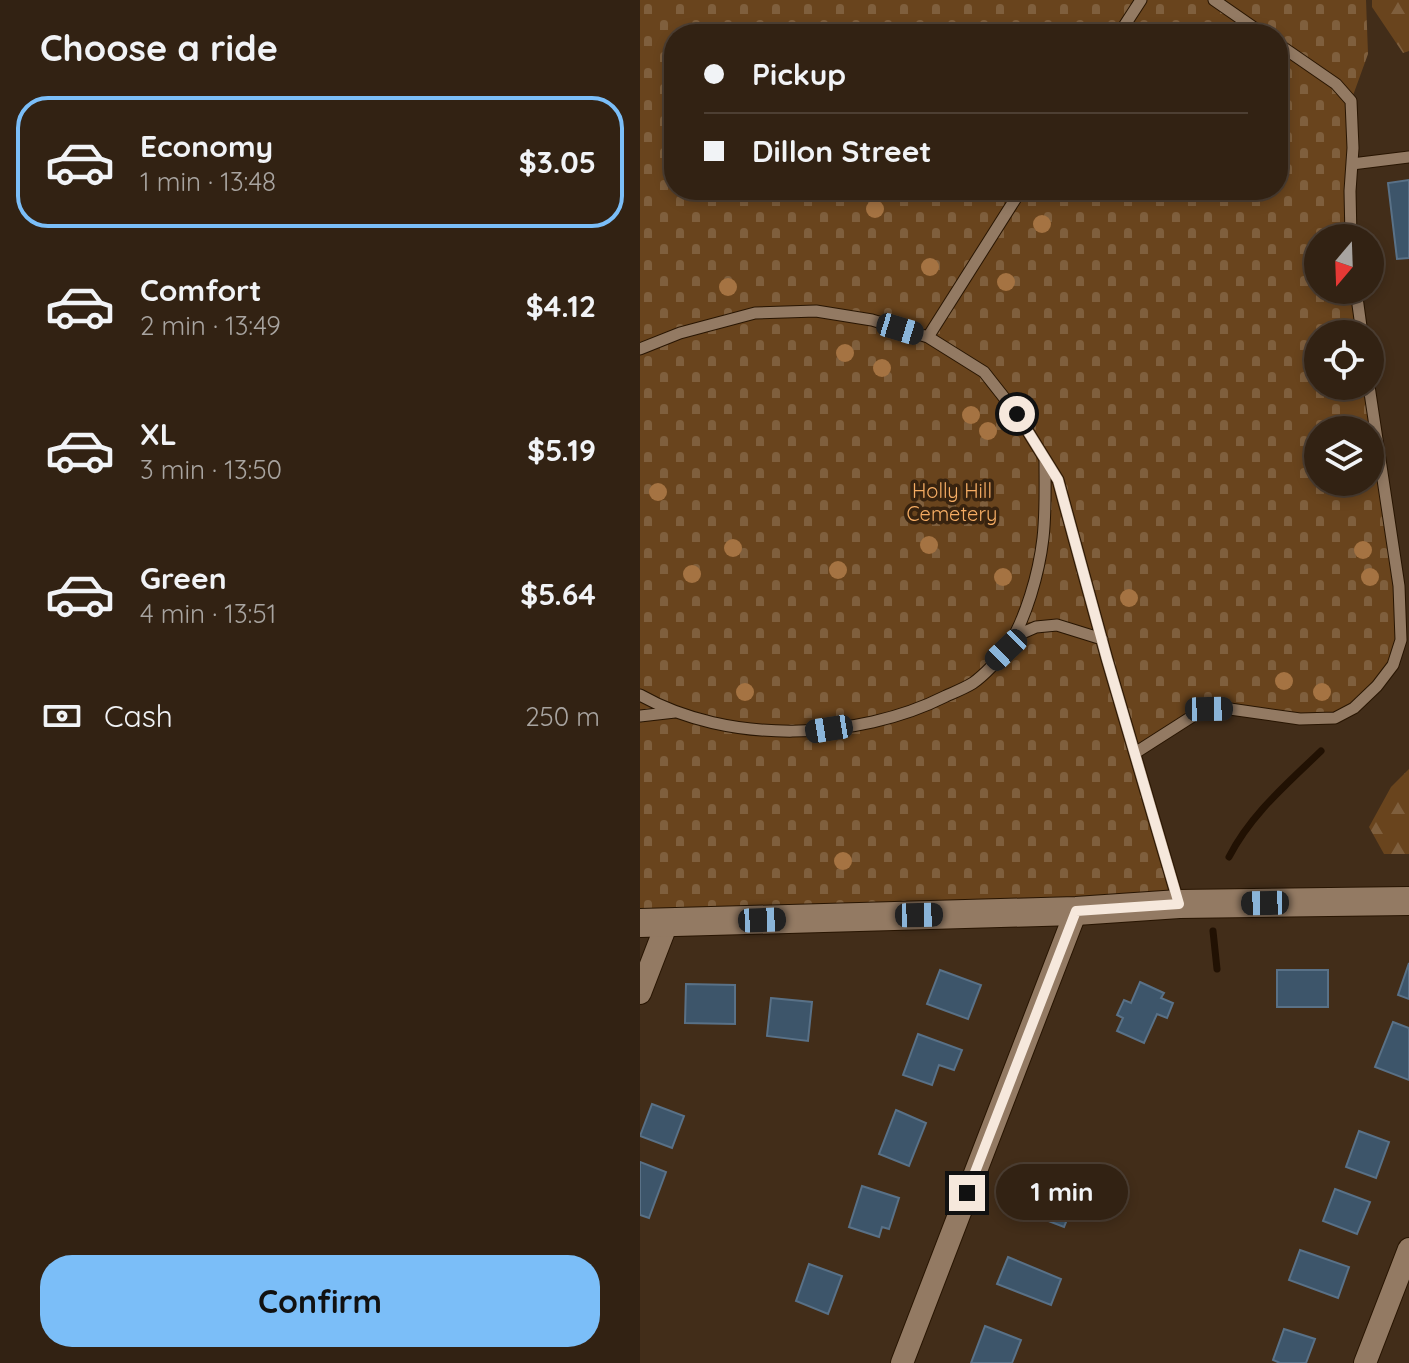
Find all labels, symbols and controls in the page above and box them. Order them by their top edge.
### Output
text: Choose a ride [40,25,278,70]
text: Pickup [752,55,846,93]
icon: car [44,126,116,198]
text: Economy [140,127,273,165]
text: Dillon Street [752,132,932,170]
text: $3.05 [519,143,596,181]
text: 1 min · 13:48 [140,165,276,198]
north arrow [1304,224,1384,304]
map controls [1304,224,1384,496]
icon: car [44,270,116,342]
text: Comfort [140,271,261,309]
text: $4.12 [526,287,596,325]
text: 2 min · 13:49 [140,309,281,342]
car [874,311,926,347]
button: locate [1304,320,1384,400]
route start [999,396,1035,432]
icon: car [44,414,116,486]
text: XL [140,415,177,453]
button: layers [1304,416,1384,496]
text: $5.19 [527,431,596,469]
text: 3 min · 13:50 [140,453,282,486]
park label: Holly Hill Cemetery [907,478,997,526]
icon: car [44,558,116,630]
text: Green [140,559,227,597]
text: $5.64 [520,575,596,613]
text: 4 min · 13:51 [140,597,276,630]
car [980,625,1032,675]
icon: cash [40,694,84,738]
text: Cash [104,697,173,735]
car [1185,697,1233,721]
text: 250 m [525,700,600,733]
car [803,713,855,745]
car [1241,891,1289,915]
car [895,903,943,927]
car [738,907,786,933]
callout: 1 min [995,1165,1127,1221]
route end [949,1175,985,1211]
text: 1 min [1031,1175,1094,1208]
button: Confirm [40,1255,600,1347]

